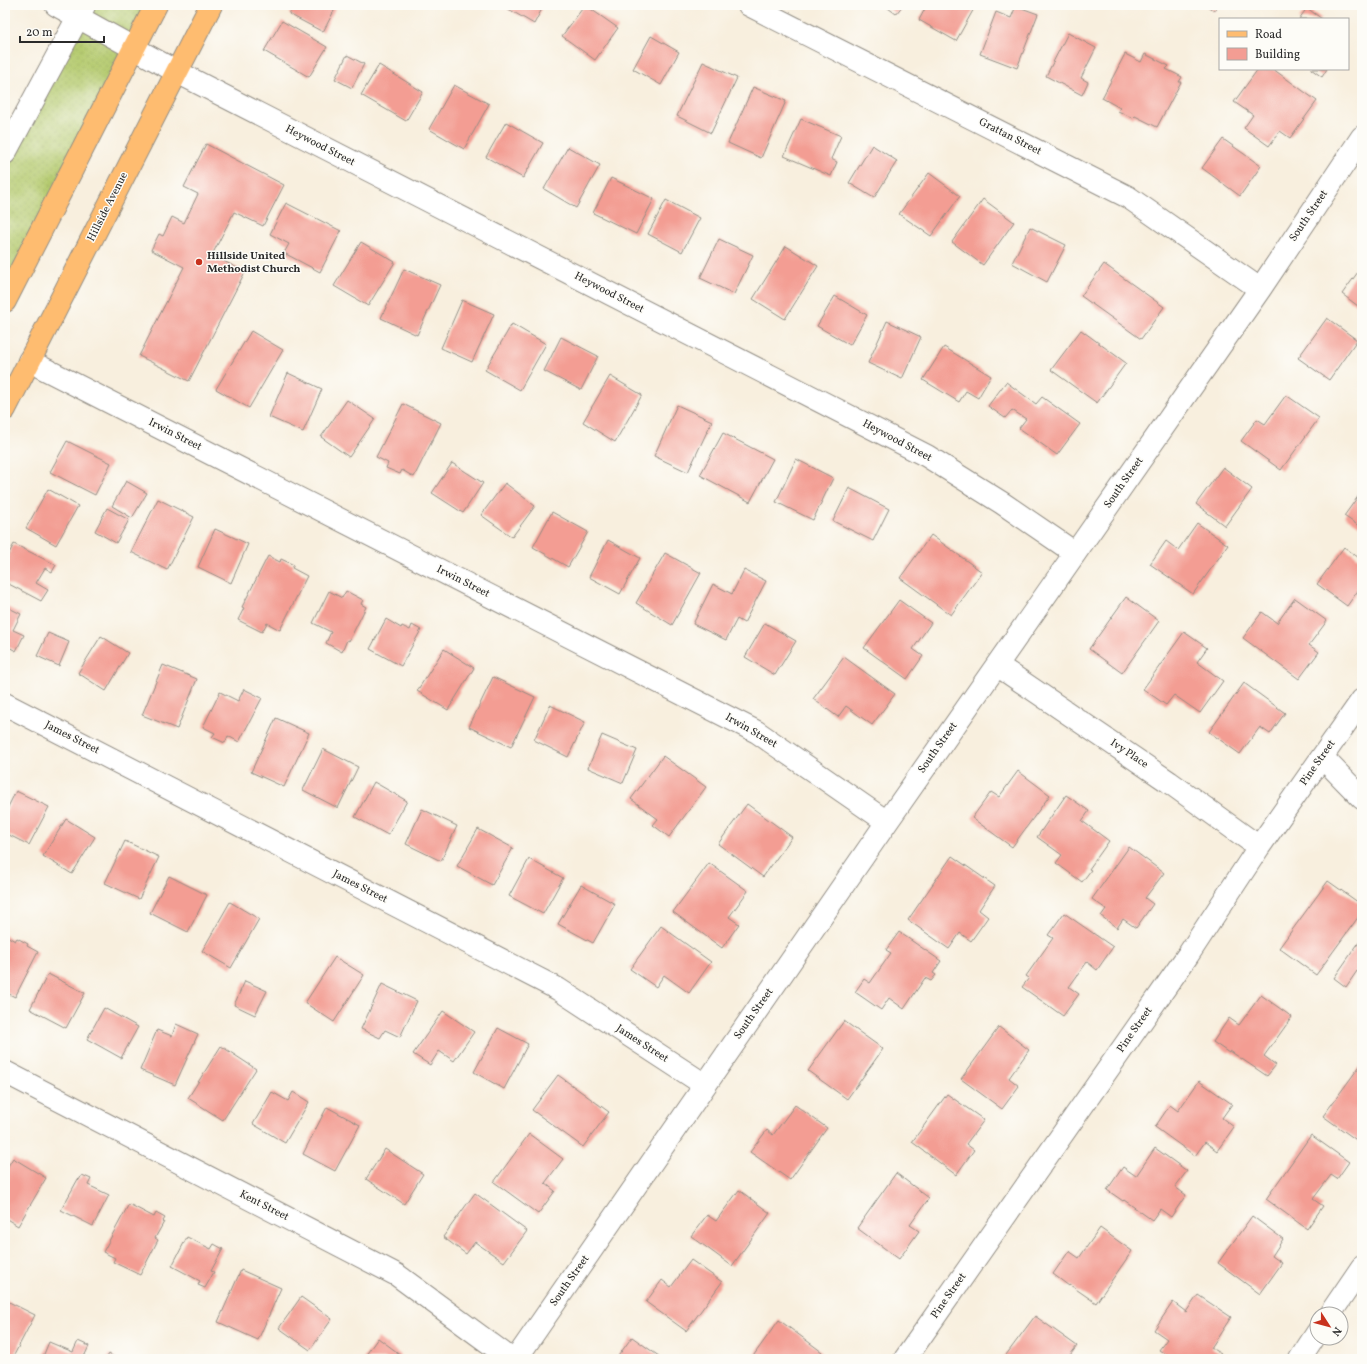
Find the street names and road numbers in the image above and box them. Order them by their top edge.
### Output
street label: Grattan Street [976,115,1044,159]
street label: Heywood Street [282,122,358,170]
street label: Hillside Avenue [84,170,132,244]
street label: South Street [1286,187,1332,245]
street label: Heywood Street [571,269,647,317]
street label: Irwin Street [146,415,204,455]
street label: Heywood Street [860,416,934,466]
street label: South Street [1101,454,1147,512]
street label: Irwin Street [434,562,492,602]
street label: Irwin Street [722,710,780,752]
street label: James Street [42,718,102,758]
street label: South Street [915,719,961,777]
street label: Ivy Place [1107,736,1151,772]
street label: Pine Street [1297,737,1339,789]
street label: James Street [330,867,390,907]
street label: South Street [731,985,777,1043]
street label: Pine Street [1114,1004,1156,1056]
street label: James Street [613,1021,671,1067]
street label: Kent Street [237,1187,291,1225]
street label: South Street [547,1252,593,1310]
street label: Pine Street [928,1270,970,1322]

